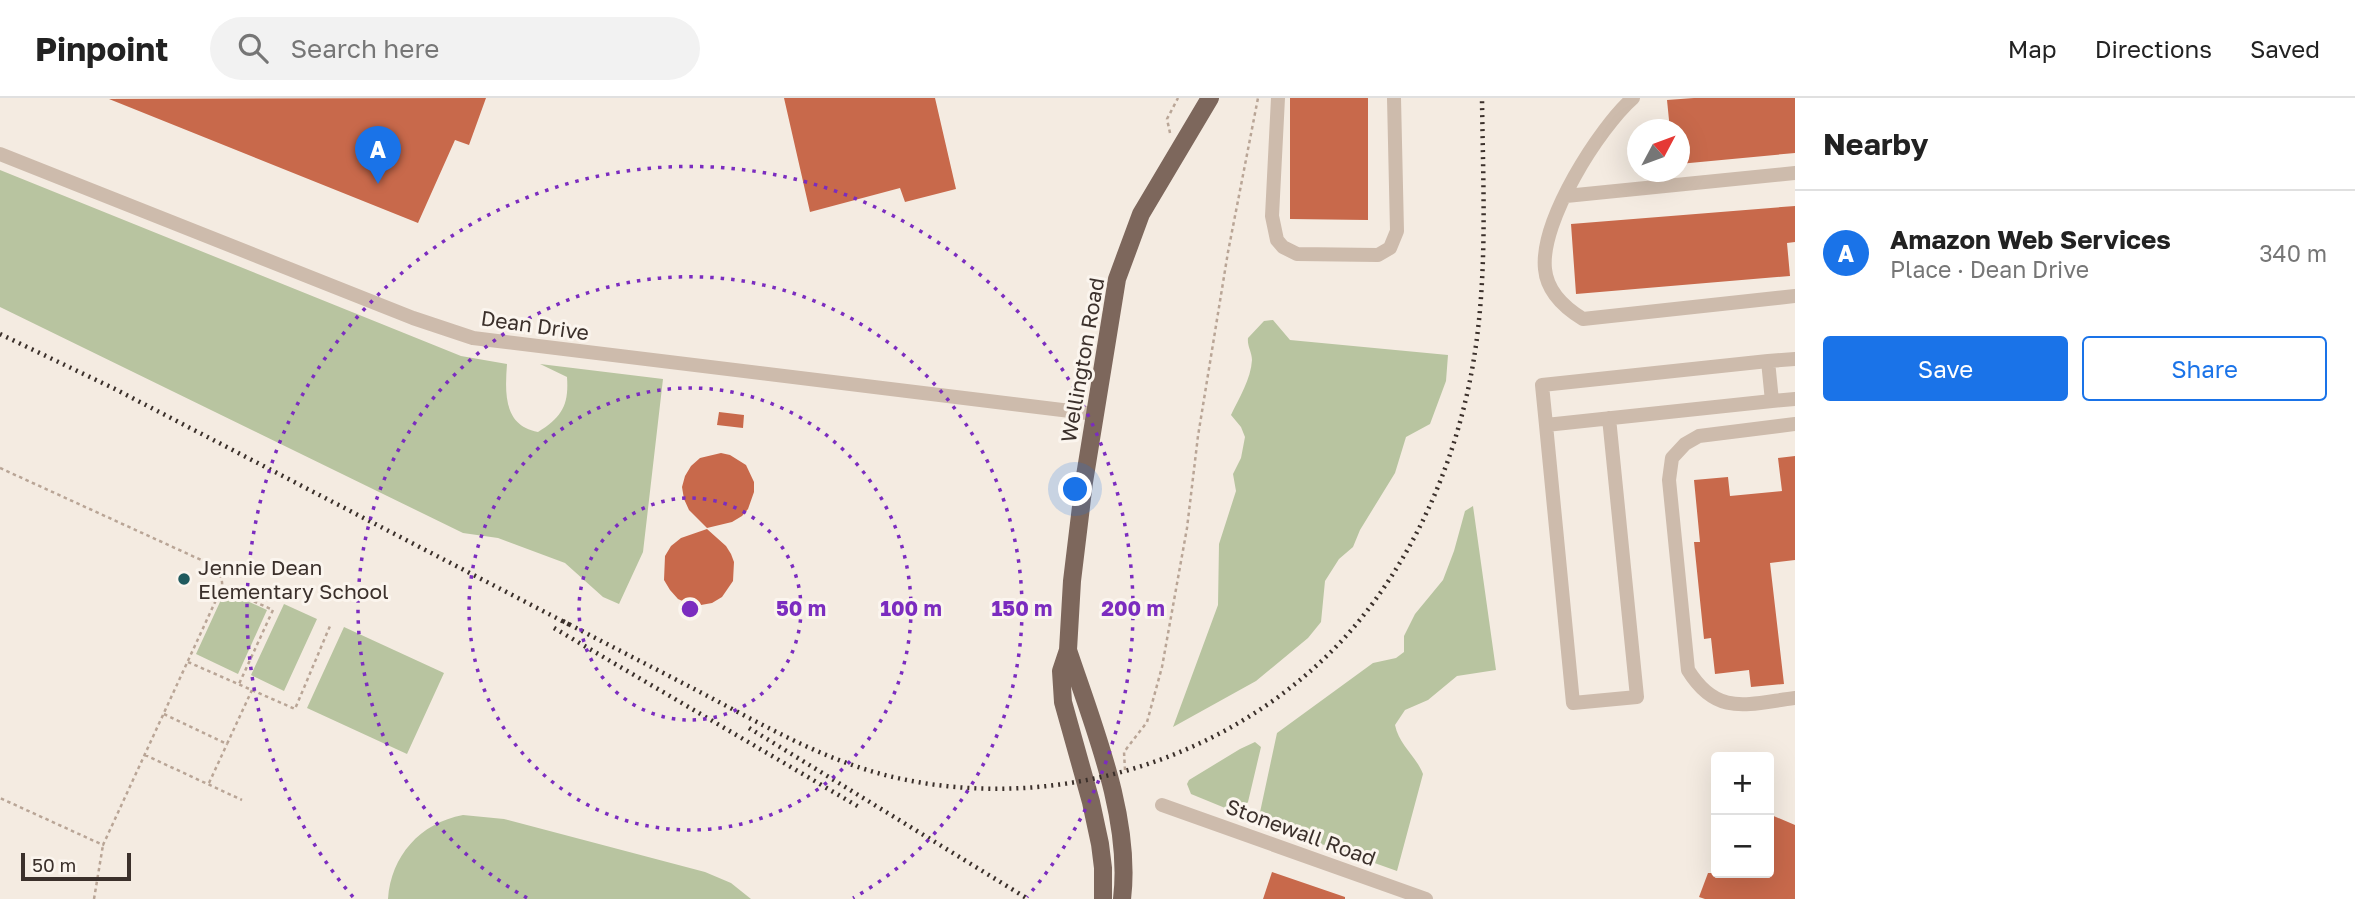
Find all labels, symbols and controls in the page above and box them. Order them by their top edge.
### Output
search box [210,17,700,80]
text: Pinpoint [35,29,168,68]
icon: search [234,29,272,67]
text: Search here [290,33,439,64]
text: Map [2008,34,2057,63]
text: Directions [2095,34,2212,63]
text: Saved [2250,34,2320,63]
north arrow [1627,119,1690,182]
pin: A [355,126,401,184]
text: Nearby [1823,126,1928,162]
text: Amazon Web Services [1890,224,2171,255]
text: A [1838,239,1854,267]
text: 340 m [2259,239,2327,267]
text: Place · Dean Drive [1890,255,2089,283]
street label: Wellington Road [1055,276,1109,444]
street label: Dean Drive [479,305,591,345]
button: Save [1823,336,2068,401]
button: Share [2082,336,2327,401]
your location [1058,472,1092,506]
place label: Jennie Dean Elementary School [198,554,389,604]
marker: Jennie Dean Elementary School [176,571,192,587]
text: 50 m [776,595,826,621]
text: 100 m [880,595,942,621]
text: 150 m [992,595,1052,621]
text: 200 m [1101,595,1165,621]
centre of rings [678,597,702,621]
map controls [1711,752,1774,878]
button: + [1711,752,1774,815]
street label: Stonewall Road [1223,793,1379,871]
button: − [1711,815,1774,878]
scale bar [21,850,131,882]
text: 50 m [32,853,76,876]

